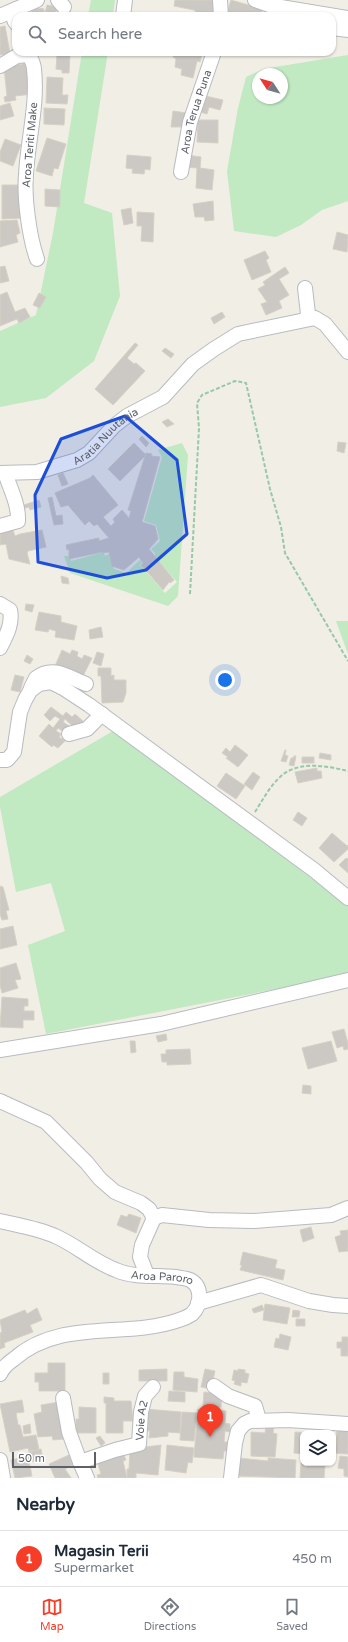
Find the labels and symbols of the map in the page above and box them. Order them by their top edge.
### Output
street label: Aroa Terua Puna [178,68,214,155]
north arrow [252,68,288,104]
street label: Aroa Teriti Make [20,102,40,188]
street label: Aratia Nuutania [70,405,140,468]
your location [215,670,235,690]
street label: Aroa Paroro [130,1268,196,1287]
street label: Voie A2 [133,1399,150,1441]
pin: 1 [197,1404,223,1437]
scale bar [12,1450,96,1469]

